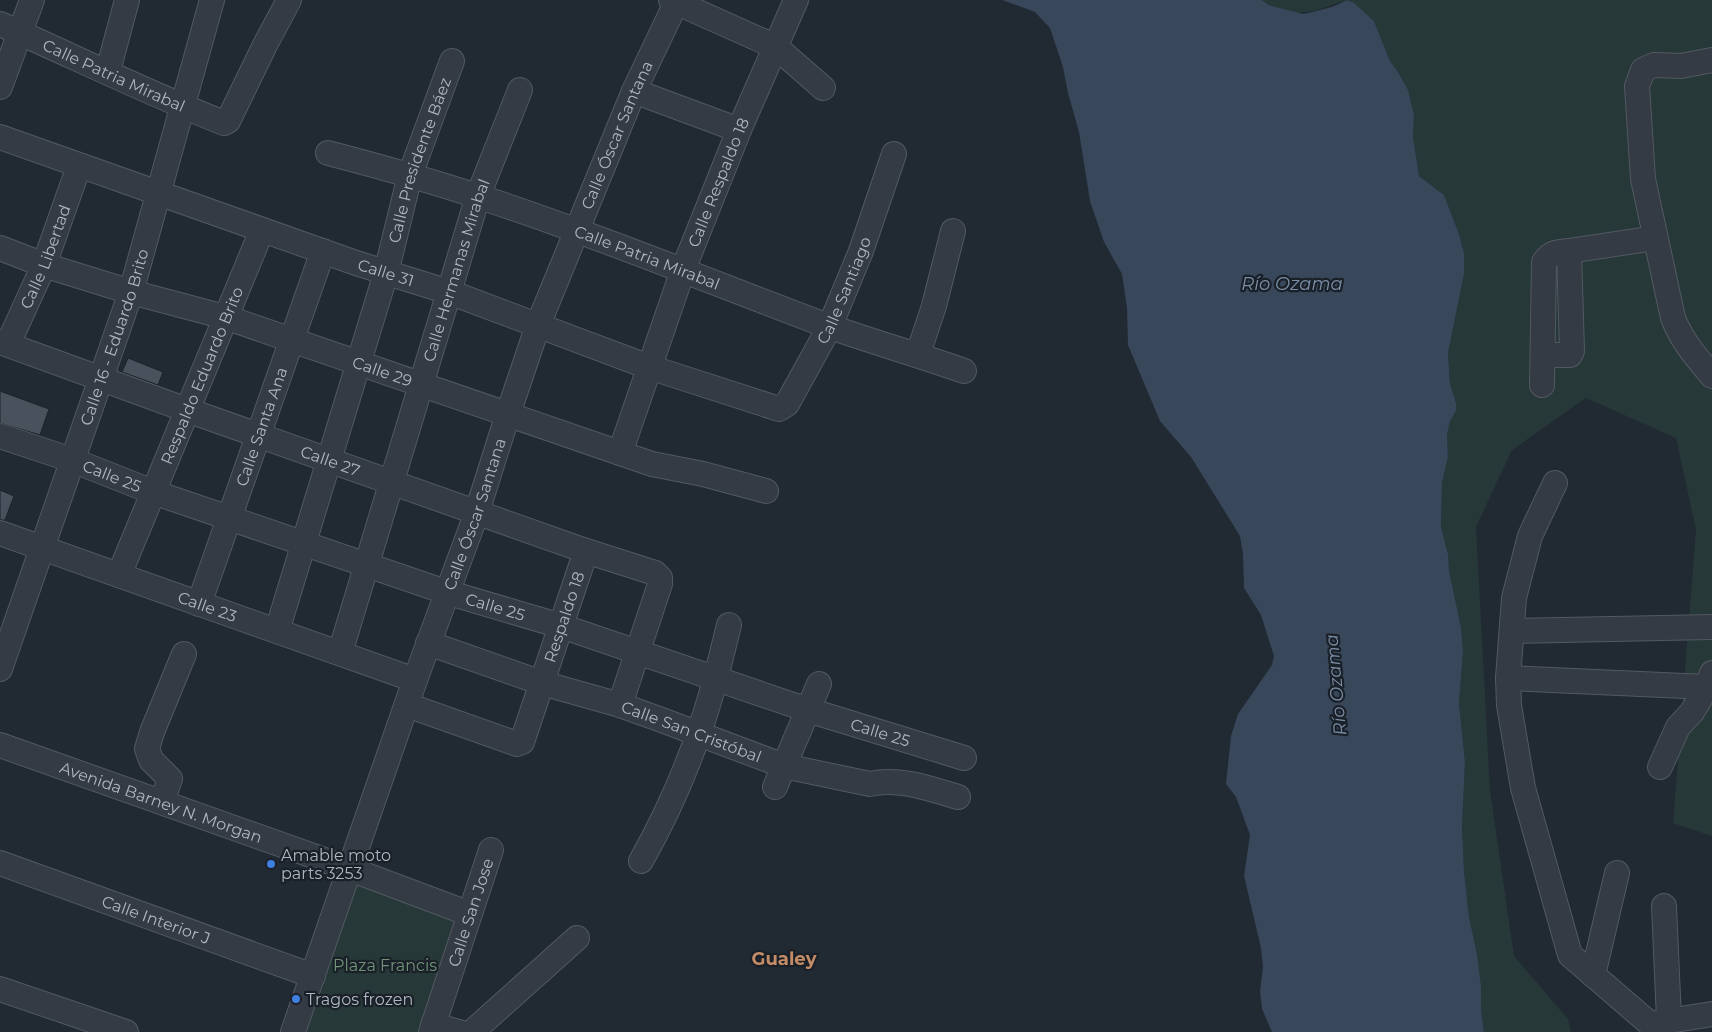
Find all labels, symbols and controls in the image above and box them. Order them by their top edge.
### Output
street label: Calle Patria Mirabal [40,35,188,115]
street label: Calle Óscar Santana [577,58,657,212]
street label: Calle Presidente Báez [384,75,455,245]
street label: Calle Respaldo 18 [684,115,753,250]
street label: Calle Hermanas Mirabal [419,176,493,364]
street label: Calle Libertad [16,202,74,312]
street label: Calle Patria Mirabal [572,221,723,293]
street label: Calle Santiago [812,234,875,347]
street label: Calle 16 - Eduardo Brito [76,247,152,428]
street label: Calle 31 [355,255,416,290]
water label: Río Ozama [1241,273,1343,295]
street label: Respaldo Eduardo Brito [156,284,247,467]
street label: Calle 29 [350,352,415,390]
street label: Calle Santa Ana [232,365,291,489]
street label: Calle Óscar Santana [440,436,509,593]
street label: Calle 27 [298,441,363,480]
street label: Calle 25 [80,456,144,496]
street label: Respaldo 18 [540,569,588,665]
street label: Calle 23 [175,587,239,626]
street label: Calle 25 [463,589,527,624]
water label: Río Ozama [1321,633,1351,737]
street label: Calle San Cristóbal [619,697,764,766]
street label: Calle 25 [848,714,912,750]
street label: Avenida Barney N. Morgan [57,758,265,847]
place label: Amable moto parts 3253 [281,846,391,883]
street label: Calle San Jose [444,856,497,969]
marker: Amable moto parts 3253 [265,858,277,870]
street label: Calle Interior J [99,891,213,948]
district label: Gualey [752,948,817,970]
park label: Plaza Francis [333,956,437,975]
place label: Tragos frozen [306,990,413,1009]
marker: Tragos frozen [290,993,302,1005]

